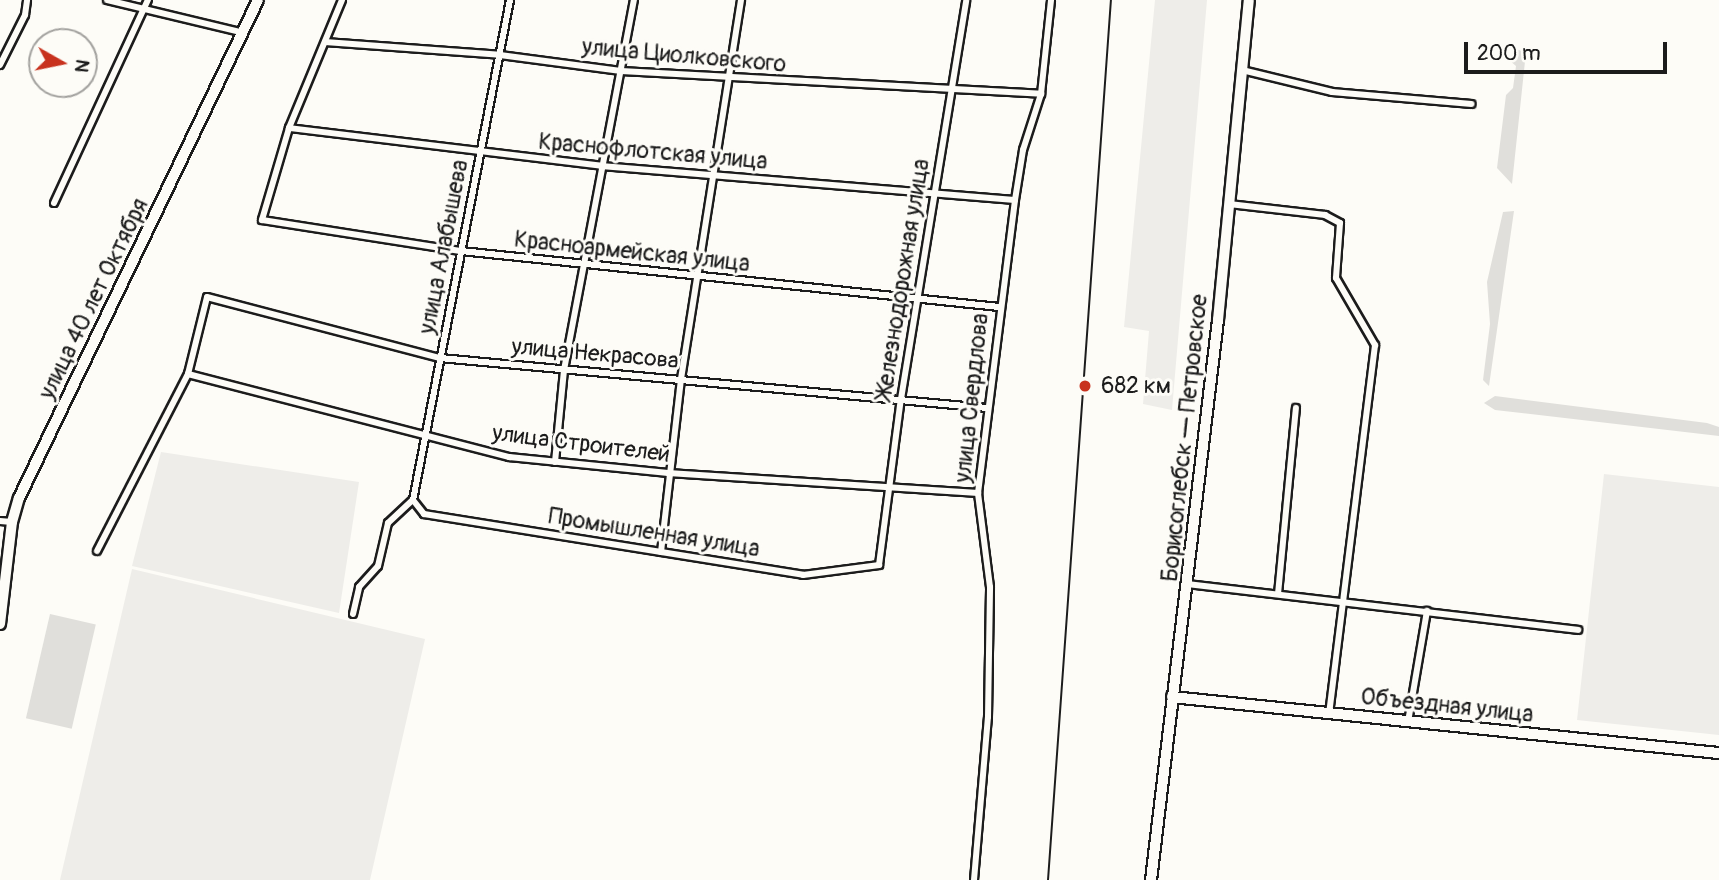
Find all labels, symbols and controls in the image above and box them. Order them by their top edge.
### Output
north arrow [28,28,98,98]
scale bar [1467,28,1670,72]
street label: улица Циолковского [581,33,787,79]
text: 200 m [1477,40,1541,67]
text: N [69,58,95,74]
street label: Краснофлотская улица [537,128,769,176]
street label: Железнодорожная улица [870,157,936,401]
street label: улица Алабышева [414,158,474,336]
street label: улица 40 лет Октября [33,194,155,404]
street label: Красноармейская улица [513,226,751,278]
street label: Борисоглебск — Петровское [1156,293,1214,583]
street label: улица Свердлова [949,312,995,484]
street label: улица Некрасова [510,333,680,375]
place label: 682 км [1101,372,1171,400]
marker: 682 км [1075,376,1095,396]
street label: улица Строителей [491,419,671,469]
street label: Промышленная улица [546,503,762,563]
street label: Объездная улица [1359,683,1535,729]

